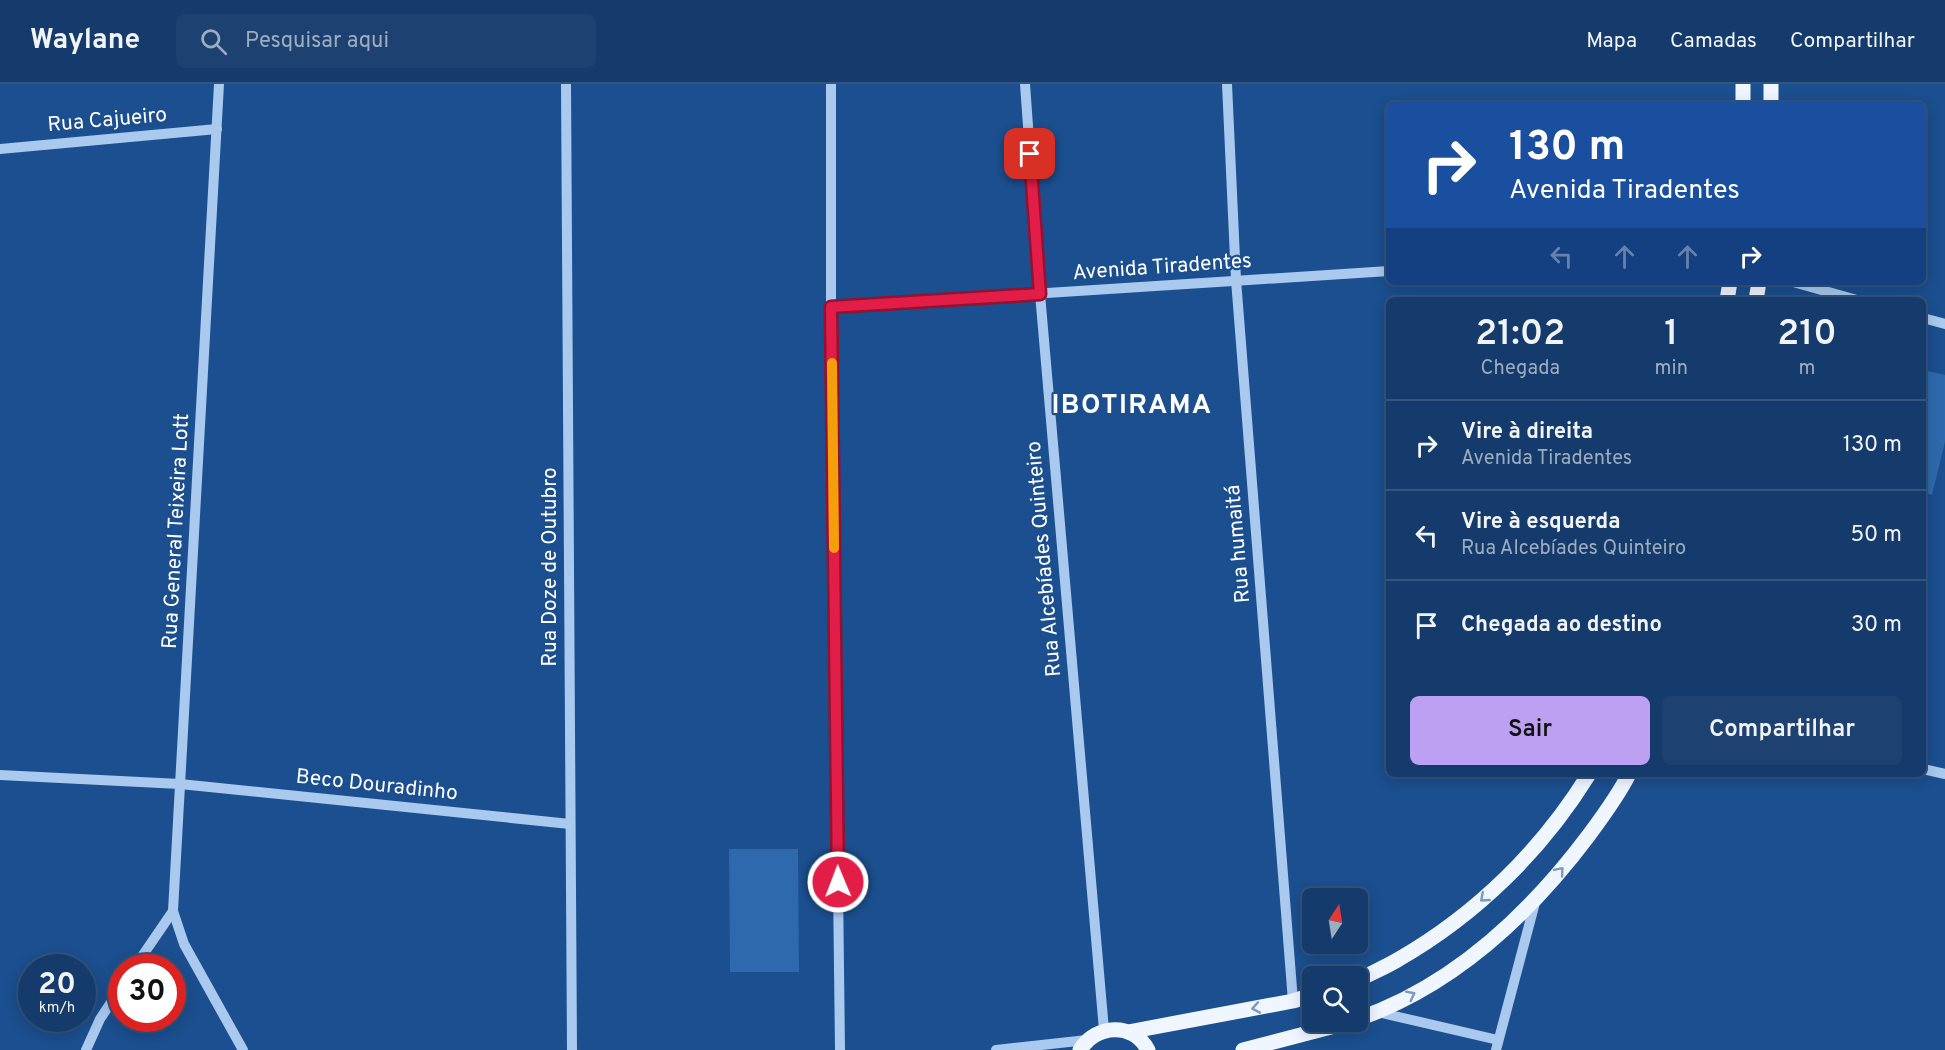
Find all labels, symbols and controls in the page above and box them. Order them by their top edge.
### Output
search box [176,14,596,68]
text: Waylane [30,23,140,59]
icon: search [197,25,230,58]
text: Pesquisar aqui [245,28,389,55]
text: Mapa [1586,28,1637,55]
text: Camadas [1670,28,1757,55]
text: Compartilhar [1790,28,1915,55]
street label: Rua Cajueiro [46,102,168,139]
text: 130 m [1509,122,1625,175]
icon: right [1410,126,1488,204]
pin [1004,128,1055,179]
icon: arrive [1013,137,1046,170]
text: Avenida Tiradentes [1509,174,1740,208]
icon: left [1545,240,1578,273]
icon: ahead [1608,240,1641,273]
icon: ahead [1671,240,1704,273]
icon: right [1734,240,1767,273]
street label: Avenida Tiradentes [1072,248,1253,287]
text: 21:02 [1475,312,1565,358]
text: 1 [1664,312,1678,358]
text: 210 [1777,312,1837,358]
text: Chegada [1481,356,1560,382]
text: min [1655,356,1688,382]
text: m [1798,356,1815,382]
district label: IBOTIRAMA [1051,389,1213,423]
street label: Rua General Teixeira Lott [157,413,196,650]
text: Vire à direita [1461,419,1593,446]
icon: right [1410,429,1443,462]
text: 130 m [1843,432,1902,459]
street label: Rua Alcebíades Quinteiro [1021,440,1068,678]
text: Avenida Tiradentes [1461,446,1632,472]
street label: Rua Doze de Outubro [537,467,564,667]
street label: Rua humaitá [1220,484,1257,604]
text: Vire à esquerda [1461,509,1620,536]
icon: left [1410,519,1443,552]
text: 50 m [1850,522,1902,549]
text: Rua Alcebíades Quinteiro [1461,536,1686,562]
icon: arrive [1410,609,1443,642]
text: Chegada ao destino [1461,612,1662,639]
text: 30 m [1851,612,1902,639]
button: Sair [1410,696,1650,765]
button: Compartilhar [1662,696,1902,765]
street label: Beco Douradinho [295,764,459,807]
position arrow [806,850,870,914]
one-way arrow [1552,867,1563,878]
north arrow [1302,888,1368,954]
map controls [1302,888,1368,1032]
one-way arrow [1480,891,1491,902]
speed limit sign: 30 [108,954,186,1032]
button: search [1302,966,1368,1032]
text: 20 [38,967,76,1004]
one-way arrow [1404,990,1415,1002]
text: km/h [39,999,75,1018]
one-way arrow [1251,1001,1261,1014]

